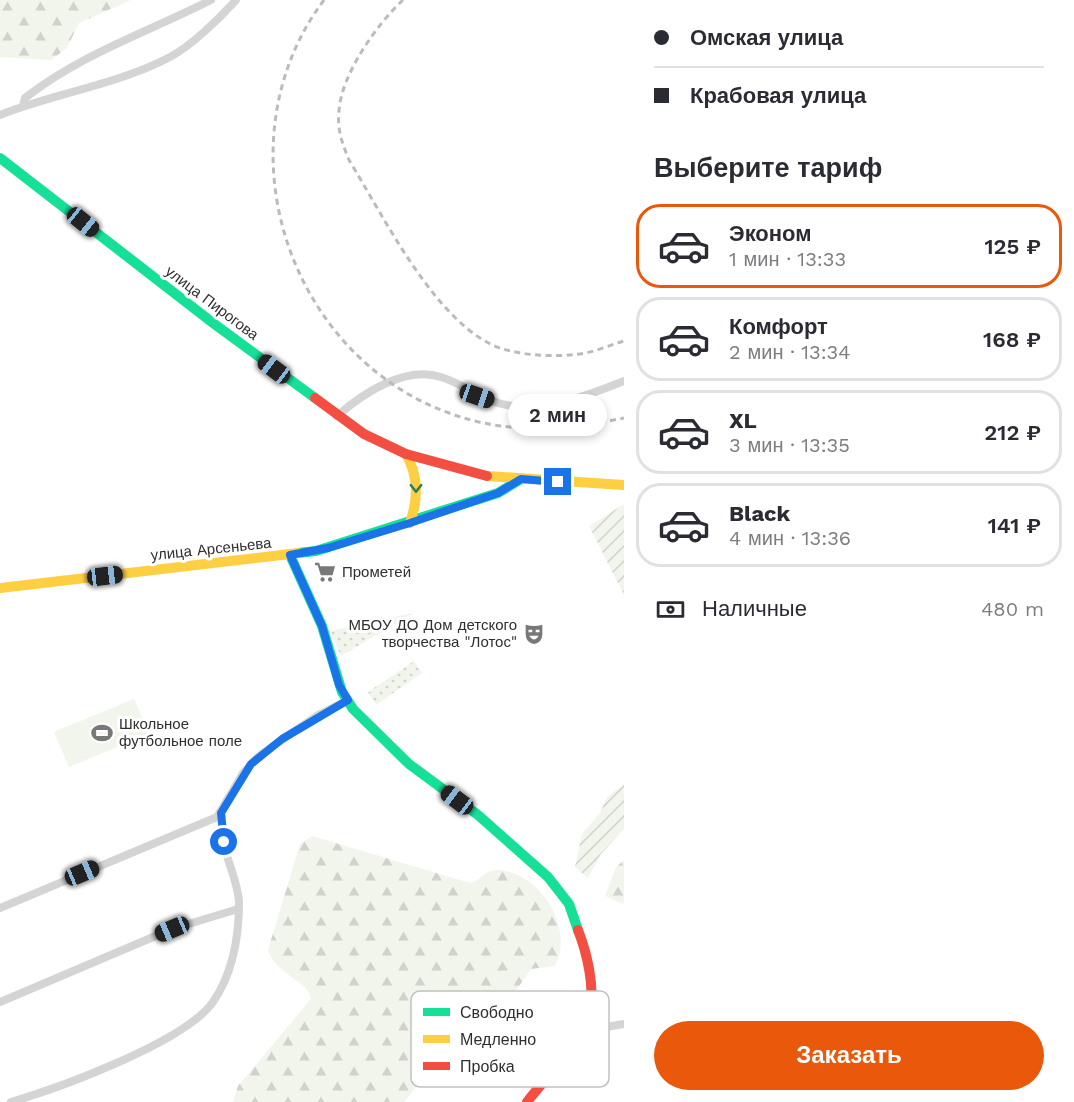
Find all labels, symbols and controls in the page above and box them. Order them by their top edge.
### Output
text: Омская улица [690,25,843,50]
text: Крабовая улица [690,83,866,108]
text: Выберите тариф [654,152,882,184]
car [63,204,103,240]
icon: car [657,219,711,273]
text: Эконом [729,221,812,246]
text: 125 ₽ [984,234,1041,259]
text: 1 мин · 13:33 [729,247,846,271]
street label: улица Пирогова [162,262,263,344]
icon: car [657,312,711,366]
text: Комфорт [729,314,828,339]
text: 168 ₽ [983,327,1041,352]
text: 2 мин · 13:34 [729,340,850,364]
car [254,351,294,387]
car [457,382,497,410]
callout: 2 мин [508,395,608,437]
text: 2 мин [529,403,586,427]
icon: car [657,405,711,459]
text: XL [729,408,757,433]
text: 212 ₽ [984,420,1041,445]
text: 3 мин · 13:35 [729,433,850,457]
route end [544,468,571,495]
one-way arrow [410,483,422,492]
icon: car [657,498,711,552]
text: Black [729,501,790,526]
text: 141 ₽ [988,513,1041,538]
text: 4 мин · 13:36 [729,526,851,550]
street label: улица Арсеньева [150,534,273,564]
supermarket icon: Прометей [313,560,337,584]
place label: Прометей [342,563,411,581]
car [86,565,124,587]
icon: cash [654,593,687,626]
text: Наличные [702,596,807,621]
text: 480 m [981,597,1044,621]
place label: МБОУ ДО Дом детского творчества "Лотос" [348,616,517,651]
theatre icon: МБОУ ДО Дом детского творчества "Лотос" [522,622,546,646]
place label: Школьное футбольное поле [119,715,242,750]
sports icon: Школьное футбольное поле [90,721,114,745]
car [437,782,477,818]
route start [210,828,237,855]
car [62,858,102,888]
car [152,914,192,944]
legend [411,991,609,1087]
text: Свободно [460,1003,534,1022]
button: Заказать [654,1021,1044,1090]
text: Медленно [460,1030,536,1049]
text: Пробка [460,1057,515,1076]

